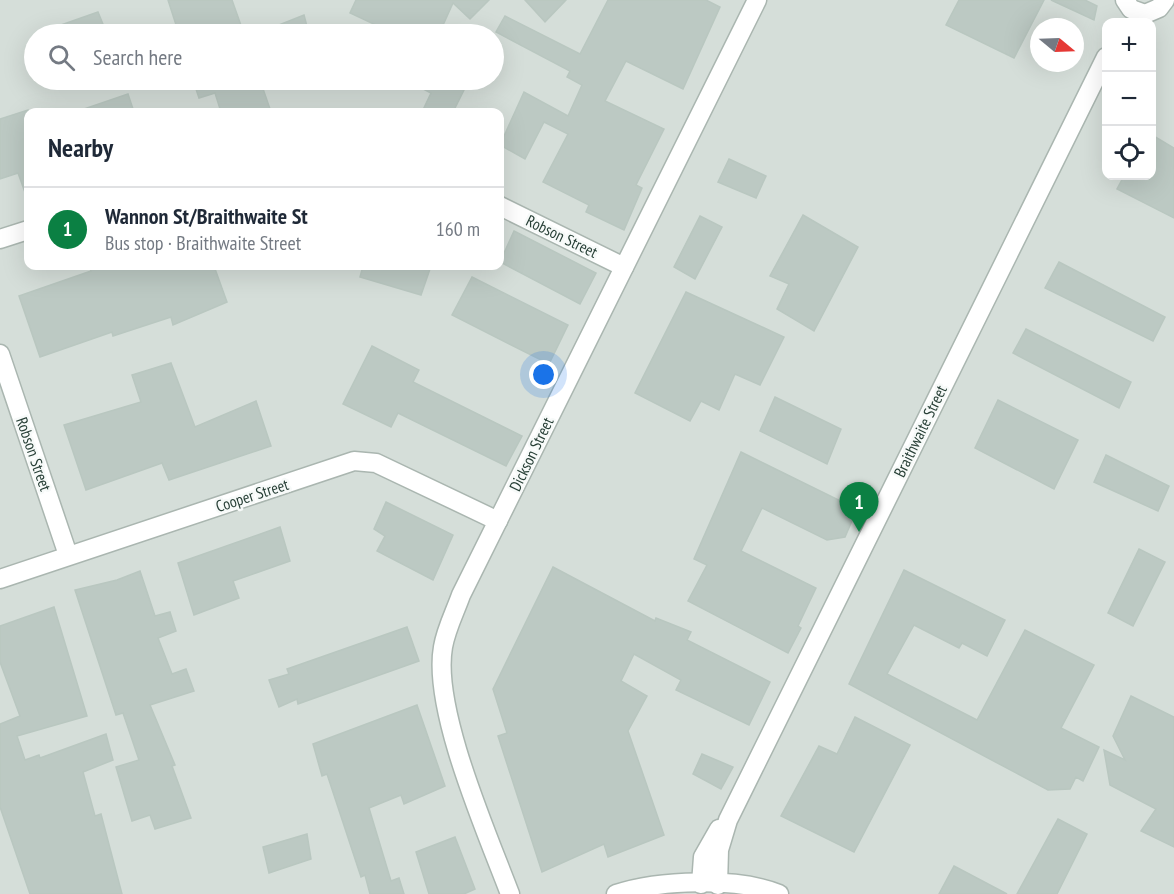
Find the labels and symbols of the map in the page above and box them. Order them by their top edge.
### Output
north arrow [1030,18,1084,72]
street label: Robson Street [523,210,601,262]
your location [529,360,558,389]
street label: Braithwaite Street [889,381,951,480]
street label: Dickson Street [505,413,558,494]
street label: Robson Street [12,414,56,494]
street label: Cooper Street [213,474,291,516]
pin: 1 [840,482,878,532]

